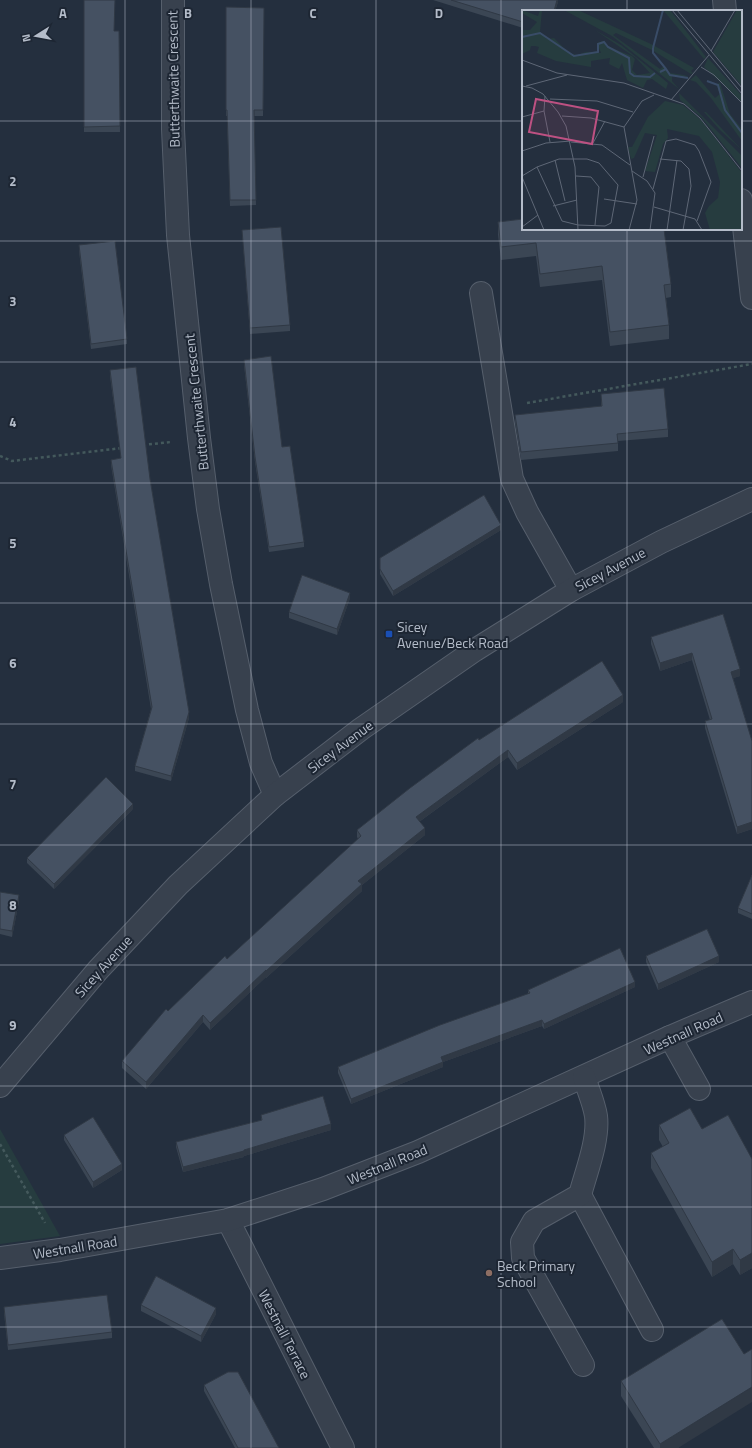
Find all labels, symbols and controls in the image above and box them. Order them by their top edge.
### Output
text: A [59,3,67,23]
text: B [184,3,192,23]
text: C [309,3,317,23]
text: D [435,3,443,23]
street label: Butterthwaite Crescent [161,10,185,148]
inset map [522,10,742,230]
north arrow [16,16,56,56]
text: N [18,33,35,43]
text: 2 [9,171,17,191]
text: 3 [9,291,17,311]
street label: Butterthwaite Crescent [178,333,214,471]
text: 4 [9,412,17,432]
text: 5 [9,533,17,553]
street label: Sicey Avenue [571,542,649,596]
place label: Sicey Avenue/Beck Road [397,616,508,653]
marker: Sicey Avenue/Beck Road [384,629,394,639]
text: 6 [9,653,17,673]
street label: Sicey Avenue [303,714,377,778]
text: 7 [9,774,17,794]
text: 8 [9,895,17,915]
street label: Sicey Avenue [69,930,137,1002]
street label: Westnall Road [640,1006,726,1060]
text: 9 [9,1015,17,1035]
street label: Westnall Road [344,1138,430,1190]
street label: Westnall Road [31,1230,119,1264]
place label: Beck Primary School [497,1255,575,1292]
marker: Beck Primary School [484,1268,494,1278]
street label: Westnall Terrace [253,1286,317,1382]

